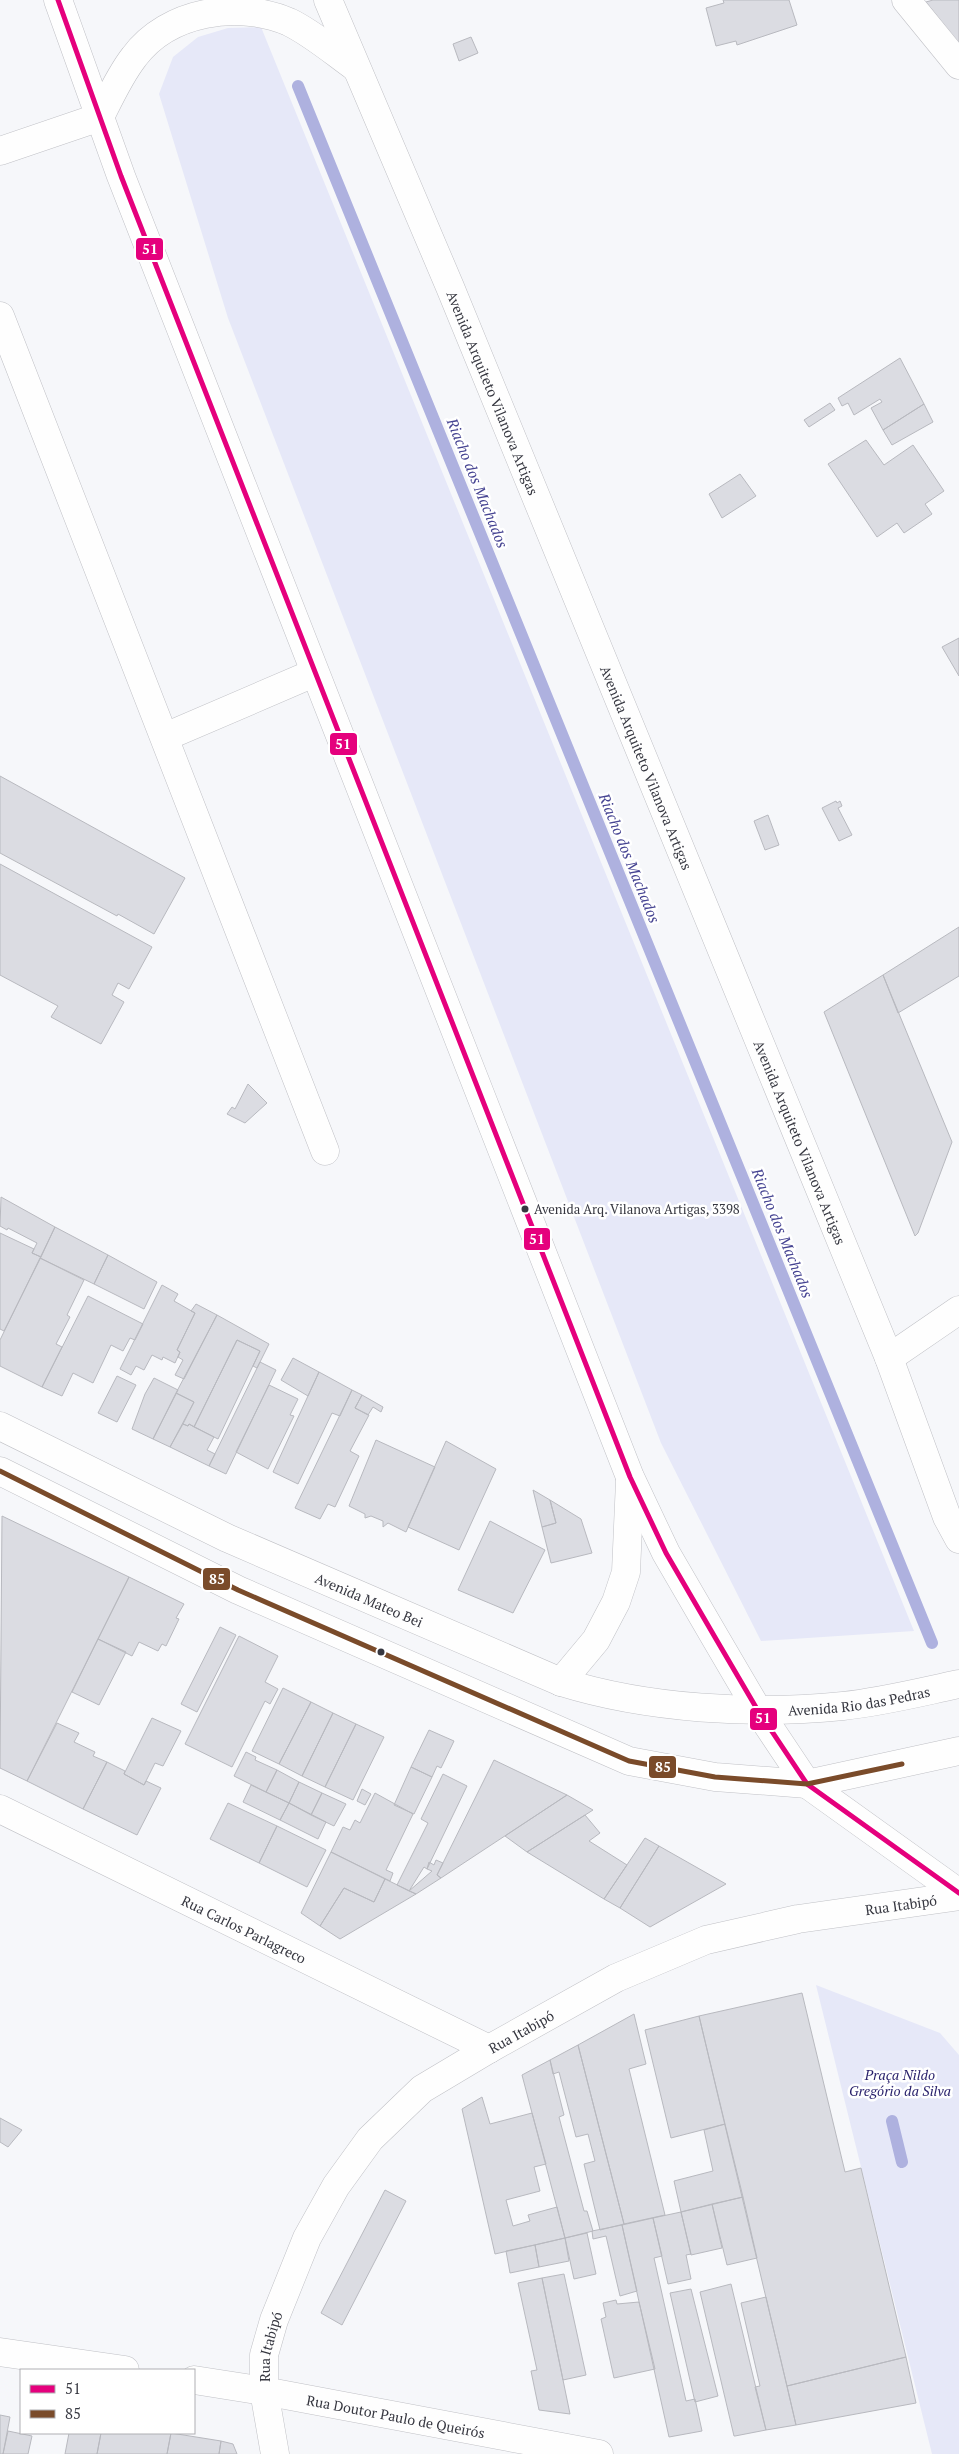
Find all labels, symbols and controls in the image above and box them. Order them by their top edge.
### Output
line badge: 51 [135,237,164,261]
text: 51 [142,239,158,258]
street label: Avenida Arquiteto Vilanova Artigas [443,288,544,498]
water label: Riacho dos Machados [442,414,513,551]
street label: Avenida Arquiteto Vilanova Artigas [597,662,697,872]
line badge: 51 [329,732,358,756]
text: 51 [335,734,351,753]
water label: Riacho dos Machados [594,789,665,926]
street label: Avenida Arquiteto Vilanova Artigas [750,1037,851,1247]
water label: Riacho dos Machados [747,1164,818,1301]
place label: Avenida Arq. Vilanova Artigas, 3398 [534,1200,740,1218]
marker: Avenida Arq. Vilanova Artigas, 3398 [520,1204,530,1214]
line badge: 51 [523,1227,551,1251]
text: 51 [529,1229,545,1248]
line badge: 85 [202,1567,231,1591]
street label: Avenida Mateo Bei [312,1568,426,1631]
text: 85 [209,1569,225,1588]
unlabelled marker [376,1647,386,1657]
street label: Avenida Rio das Pedras [788,1681,932,1719]
line badge: 51 [749,1707,778,1731]
text: 51 [755,1708,771,1727]
line badge: 85 [648,1755,677,1779]
text: 85 [655,1757,671,1776]
street label: Rua Carlos Parlagreco [179,1890,310,1968]
street label: Rua Itabipó [864,1890,938,1919]
street label: Rua Itabipó [485,2005,557,2057]
park label: Praça Nildo Gregório da Silva [849,2065,951,2100]
street label: Rua Itabipó [255,2308,286,2382]
legend [20,2369,195,2434]
text: 51 [65,2378,81,2398]
street label: Rua Doutor Paulo de Queirós [305,2390,486,2442]
text: 85 [65,2403,81,2423]

